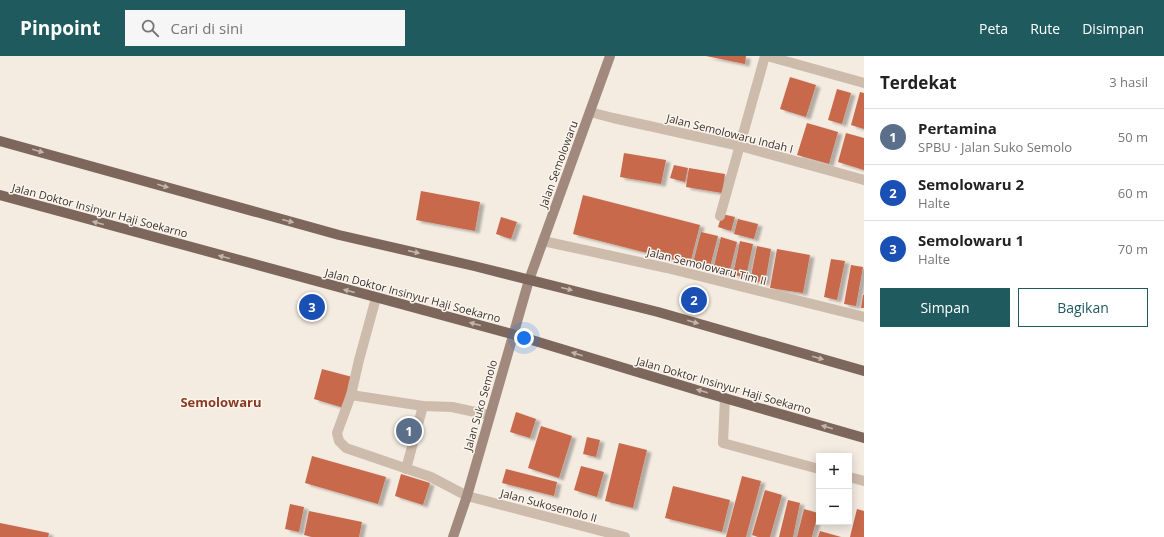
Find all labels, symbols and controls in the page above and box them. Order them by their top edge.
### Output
search box [125,10,405,46]
text: Pinpoint [20,15,101,41]
icon: search [139,17,161,39]
text: Cari di sini [171,18,243,38]
text: Peta [979,19,1008,38]
text: Rute [1030,19,1060,38]
text: Disimpan [1082,19,1144,38]
text: Terdekat [880,71,957,94]
text: 3 hasil [1109,73,1148,91]
street label: Jalan Semolowaru Indah I [664,110,795,156]
street label: Jalan Semolowaru [535,118,581,211]
text: Pertamina [918,118,997,138]
text: 1 [889,128,897,146]
text: 50 m [1118,128,1148,146]
text: SPBU · Jalan Suko Semolo [918,138,1072,156]
one-way arrow [32,148,44,154]
text: Semolowaru 2 [918,174,1024,194]
street label: Jalan Doktor Insinyur Haji Soekarno [10,179,190,241]
one-way arrow [156,184,169,190]
text: 2 [889,184,897,202]
text: 60 m [1118,184,1148,202]
text: Halte [918,194,950,212]
one-way arrow [282,218,294,224]
one-way arrow [92,219,105,225]
text: Semolowaru 1 [918,230,1024,250]
text: 3 [889,240,897,258]
text: 70 m [1118,240,1148,258]
street label: Jalan Semolowaru Tim II [645,244,768,288]
one-way arrow [408,250,420,256]
text: Halte [918,250,950,268]
one-way arrow [217,253,230,259]
street label: Jalan Doktor Insinyur Haji Soekarno [323,264,503,326]
pin: 2 [681,285,707,315]
one-way arrow [561,286,573,292]
one-way arrow [343,287,355,293]
button: Simpan [880,288,1010,327]
button: Bagikan [1018,288,1148,327]
pin: 3 [299,292,325,322]
one-way arrow [687,319,699,325]
one-way arrow [469,321,481,327]
your location [514,328,534,348]
one-way arrow [571,351,583,357]
street label: Jalan Doktor Insinyur Haji Soekarno [634,353,814,417]
one-way arrow [812,355,824,361]
street label: Jalan Suko Semolo [460,357,500,453]
one-way arrow [695,388,707,394]
district label: Semolowaru [180,393,262,411]
pin: 1 [396,416,422,446]
one-way arrow [820,424,832,430]
map controls [816,453,852,525]
button: + [816,453,852,489]
street label: Jalan Sukosemolo II [498,485,599,525]
button: − [816,489,852,525]

